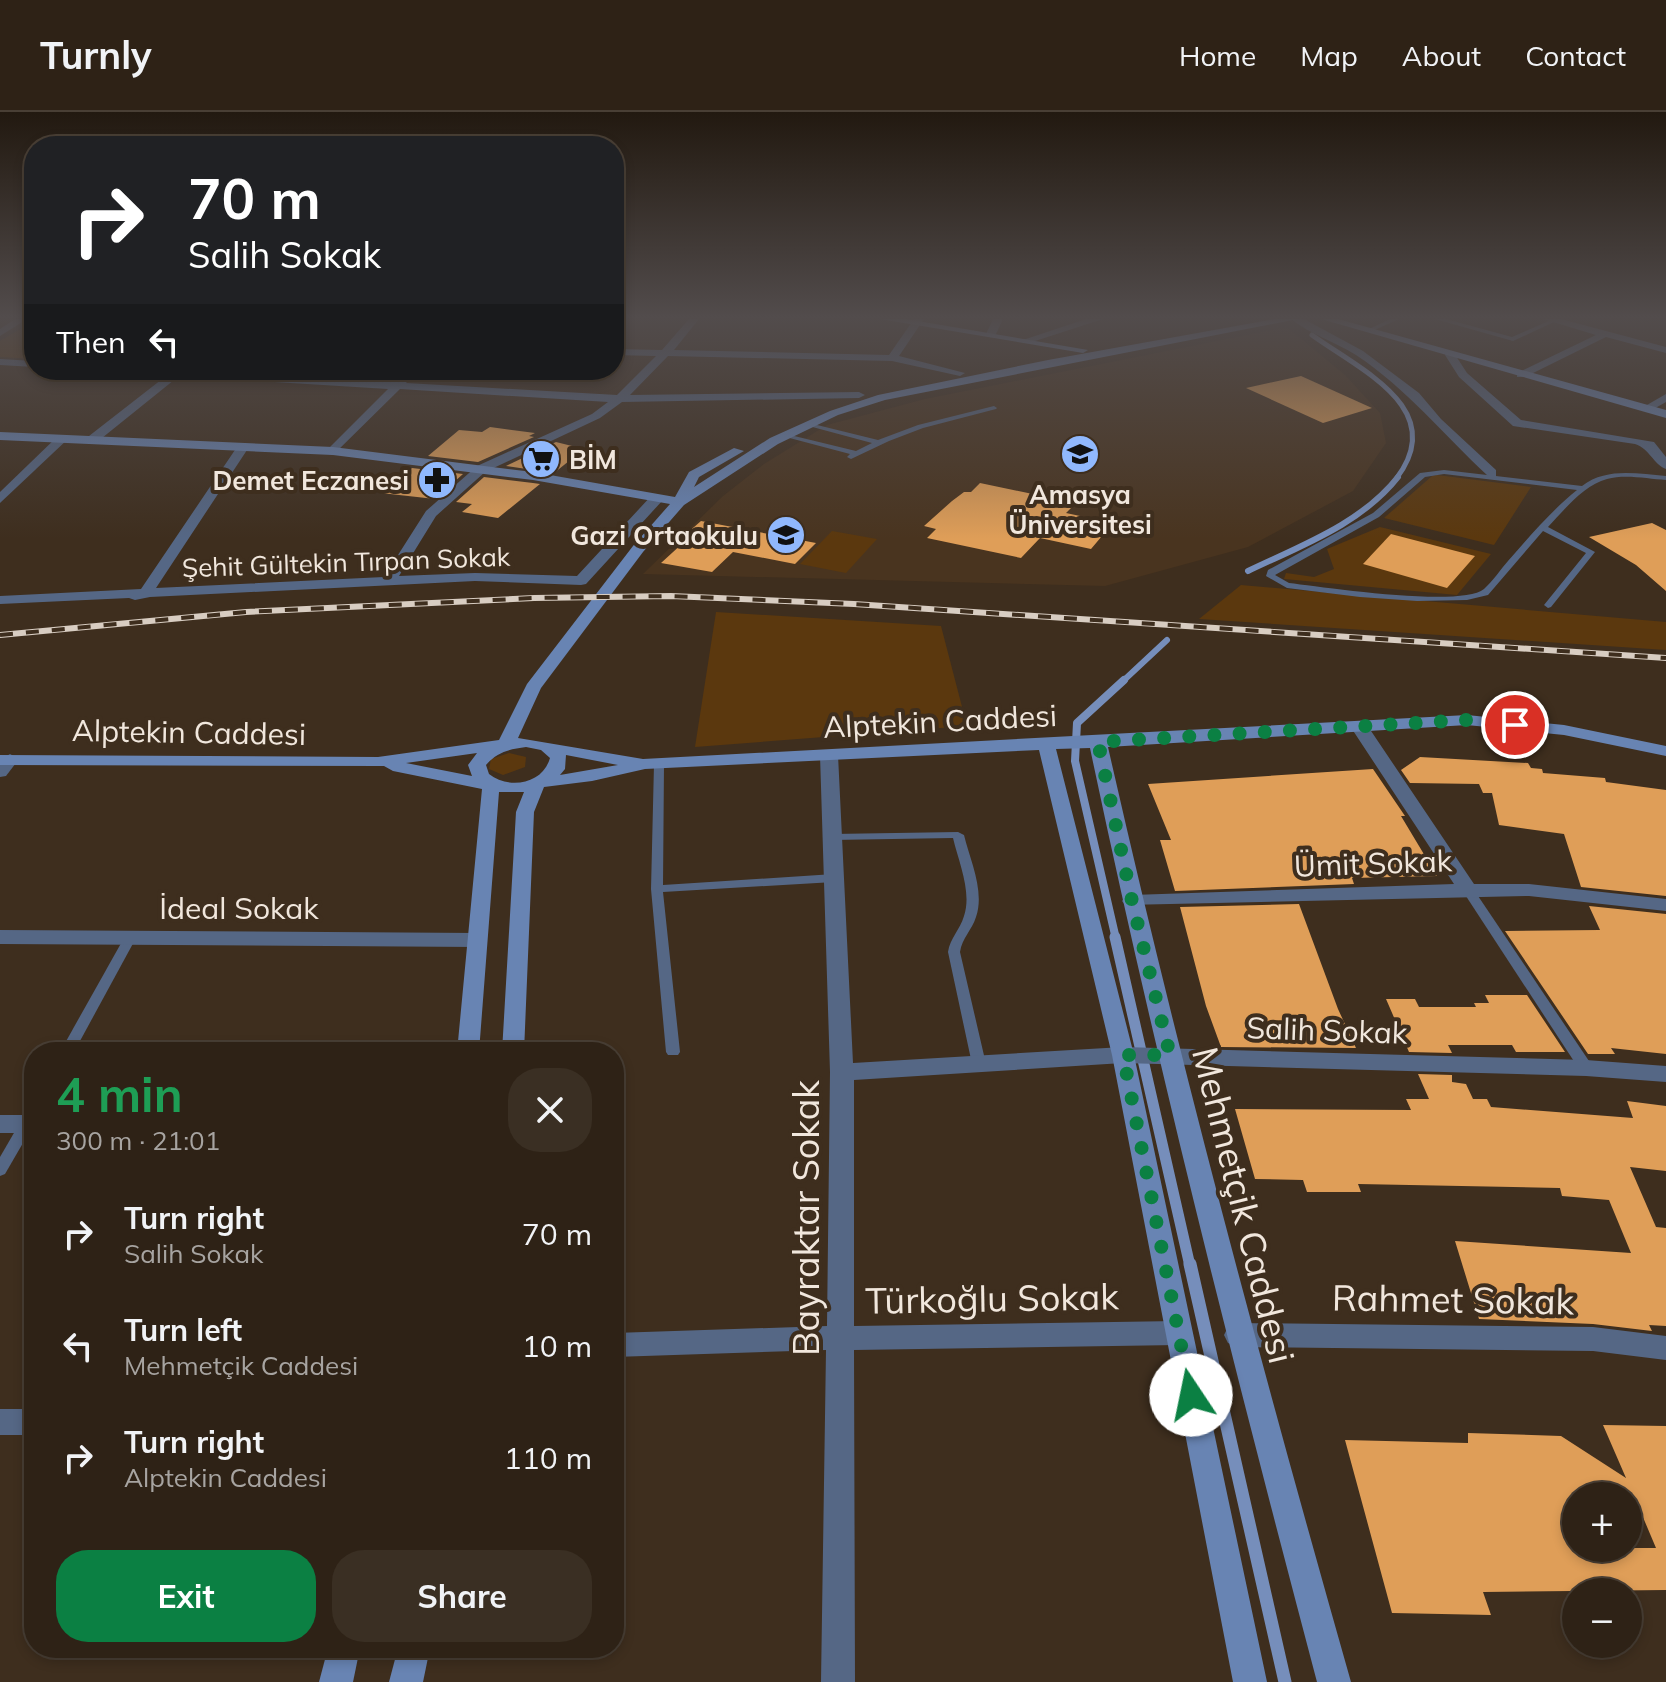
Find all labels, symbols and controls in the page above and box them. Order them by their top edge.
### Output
text: Turnly [40,31,152,79]
text: Home [1179,38,1256,73]
text: Map [1300,38,1358,73]
text: About [1402,38,1481,73]
text: Contact [1525,38,1626,73]
text: 70 m [188,163,321,233]
icon: right [56,168,160,272]
text: Salih Sokak [188,232,381,277]
icon: left [142,320,186,364]
text: Then [56,323,126,361]
school or university icon: Amasya Üniversitesi [1059,433,1101,475]
supermarket icon: BİM [520,438,562,480]
place label: BİM [569,443,617,476]
pharmacy icon: Demet Eczanesi [416,459,458,501]
place label: Demet Eczanesi [212,464,409,497]
place label: Amasya Üniversitesi [1008,478,1152,541]
school or university icon: Gazi Ortaokulu [765,514,807,556]
place label: Gazi Ortaokulu [570,519,758,552]
street label: Şehit Gültekin Tırpan Sokak [181,540,511,584]
pin [1481,691,1549,759]
street label: Alptekin Caddesi [822,696,1058,746]
icon: arrive [1493,703,1537,747]
street label: Alptekin Caddesi [72,711,306,753]
street label: Ümit Sokak [1293,841,1453,885]
street label: İdeal Sokak [159,889,319,927]
street label: Salih Sokak [1246,1008,1409,1052]
street label: Mehmetçik Caddesi [1183,1042,1305,1368]
text: 4 min [56,1064,183,1124]
button: close [508,1068,592,1152]
street label: Bayraktar Sokak [783,1080,828,1356]
text: 300 m · 21:01 [56,1124,220,1157]
text: Turn right [124,1199,264,1237]
icon: right [56,1212,100,1256]
text: 70 m [522,1215,592,1253]
text: Salih Sokak [124,1237,264,1270]
street label: Türkoğlu Sokak [865,1273,1120,1323]
street label: Rahmet Sokak [1332,1274,1575,1324]
text: Turn left [124,1311,242,1349]
icon: left [56,1324,100,1368]
text: 10 m [522,1327,592,1365]
text: Mehmetçik Caddesi [124,1349,358,1382]
position arrow [1149,1353,1233,1437]
text: Turn right [124,1423,264,1461]
icon: right [56,1436,100,1480]
text: 110 m [504,1439,592,1477]
text: Alptekin Caddesi [124,1461,327,1494]
map controls [1562,1482,1642,1658]
button: + [1562,1482,1642,1562]
button: Exit [56,1550,316,1642]
button: Share [332,1550,592,1642]
button: − [1562,1578,1642,1658]

